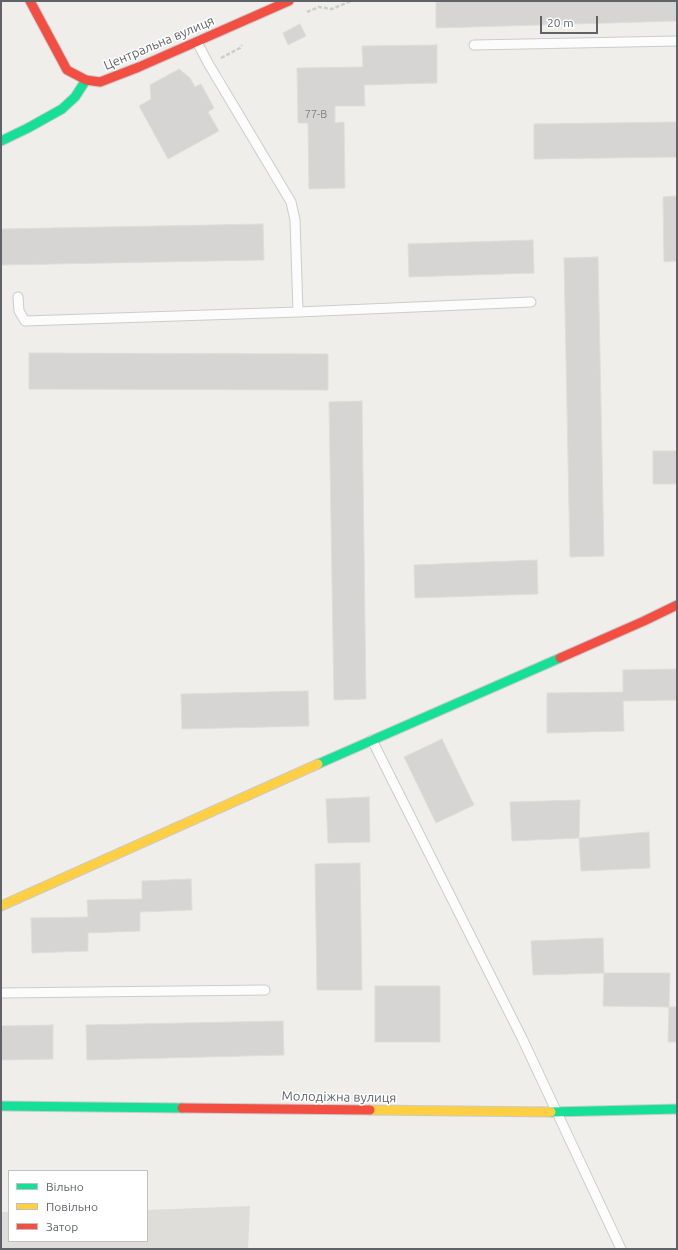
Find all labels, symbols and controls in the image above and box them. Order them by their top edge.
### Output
scale bar [542,8,600,34]
street label: Центральна вулиця [101,13,217,73]
text: 20 m [547,16,574,29]
house number: 77-В [305,107,327,121]
street label: Молодіжна вулиця [281,1088,397,1106]
legend [8,1170,148,1242]
text: Вільно [46,1180,84,1193]
text: Повільно [46,1200,98,1213]
text: Затор [46,1220,78,1233]

